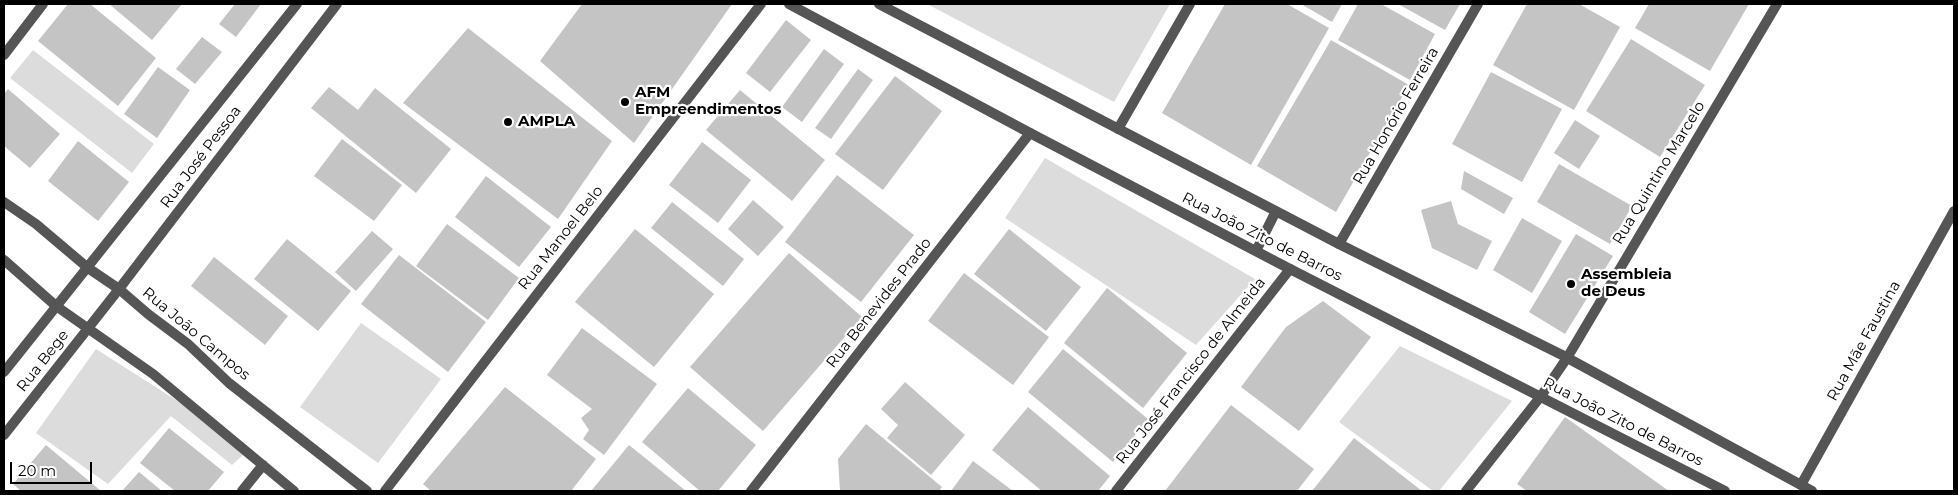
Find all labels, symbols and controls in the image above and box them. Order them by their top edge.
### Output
street label: Rua Honório Ferreira [1349,44,1443,188]
place label: AFM Empreendimentos [635,84,781,119]
marker: AFM Empreendimentos [619,96,631,108]
street label: Rua Quintino Marcelo [1609,98,1709,248]
street label: Rua José Pessoa [157,102,245,212]
place label: AMPLA [518,113,575,131]
marker: AMPLA [502,116,514,128]
street label: Rua Manoel Belo [515,182,607,294]
street label: Rua João Zito de Barros [1179,189,1345,285]
street label: Rua Benevides Prado [823,234,935,372]
place label: Assembleia de Deus [1581,266,1672,301]
street label: Rua José Francisco de Almeida [1112,274,1270,468]
marker: Assembleia de Deus [1565,278,1577,290]
street label: Rua Mãe Faustina [1824,278,1904,404]
street label: Rua João Campos [139,284,253,384]
street label: Rua Bege [13,327,73,395]
street label: Rua João Zito de Barros [1540,374,1706,470]
scale bar [12,452,95,484]
text: 20 m [18,461,56,480]

